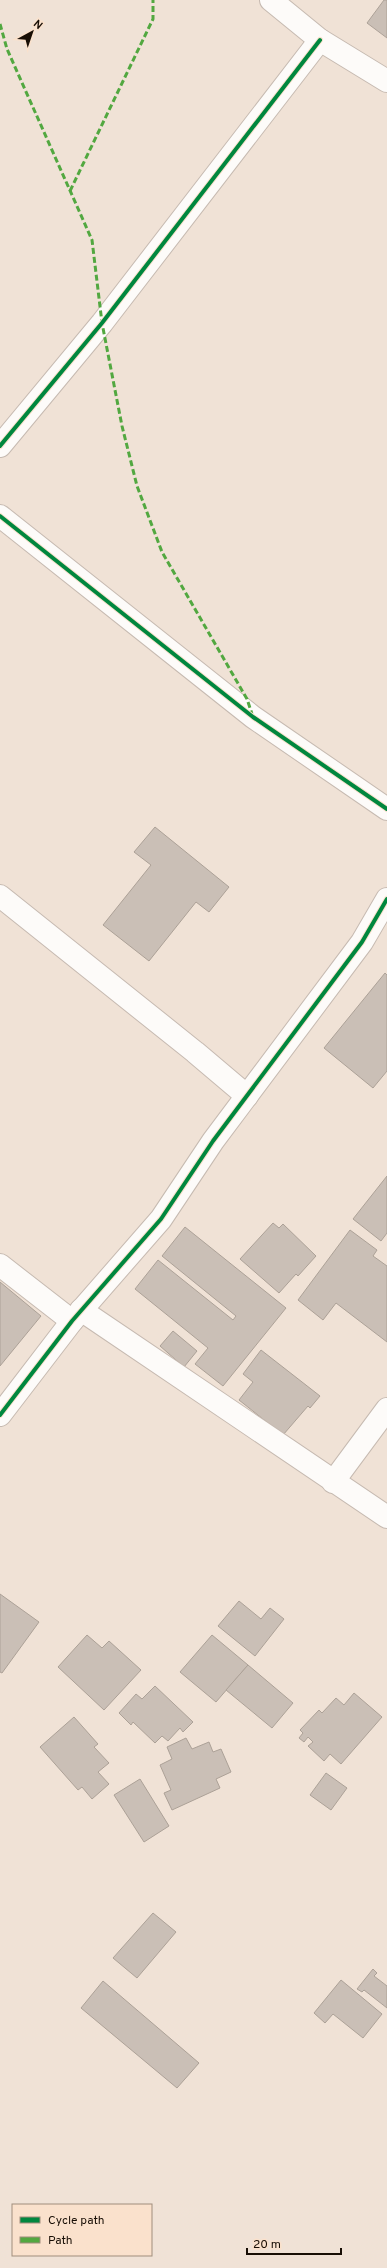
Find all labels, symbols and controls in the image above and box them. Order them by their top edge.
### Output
north arrow [12,12,52,52]
text: N [30,17,45,33]
legend [12,2204,152,2256]
text: Cycle path [48,2213,105,2229]
scale bar [247,2230,341,2256]
text: Path [48,2233,73,2249]
text: 20 m [253,2237,281,2253]

